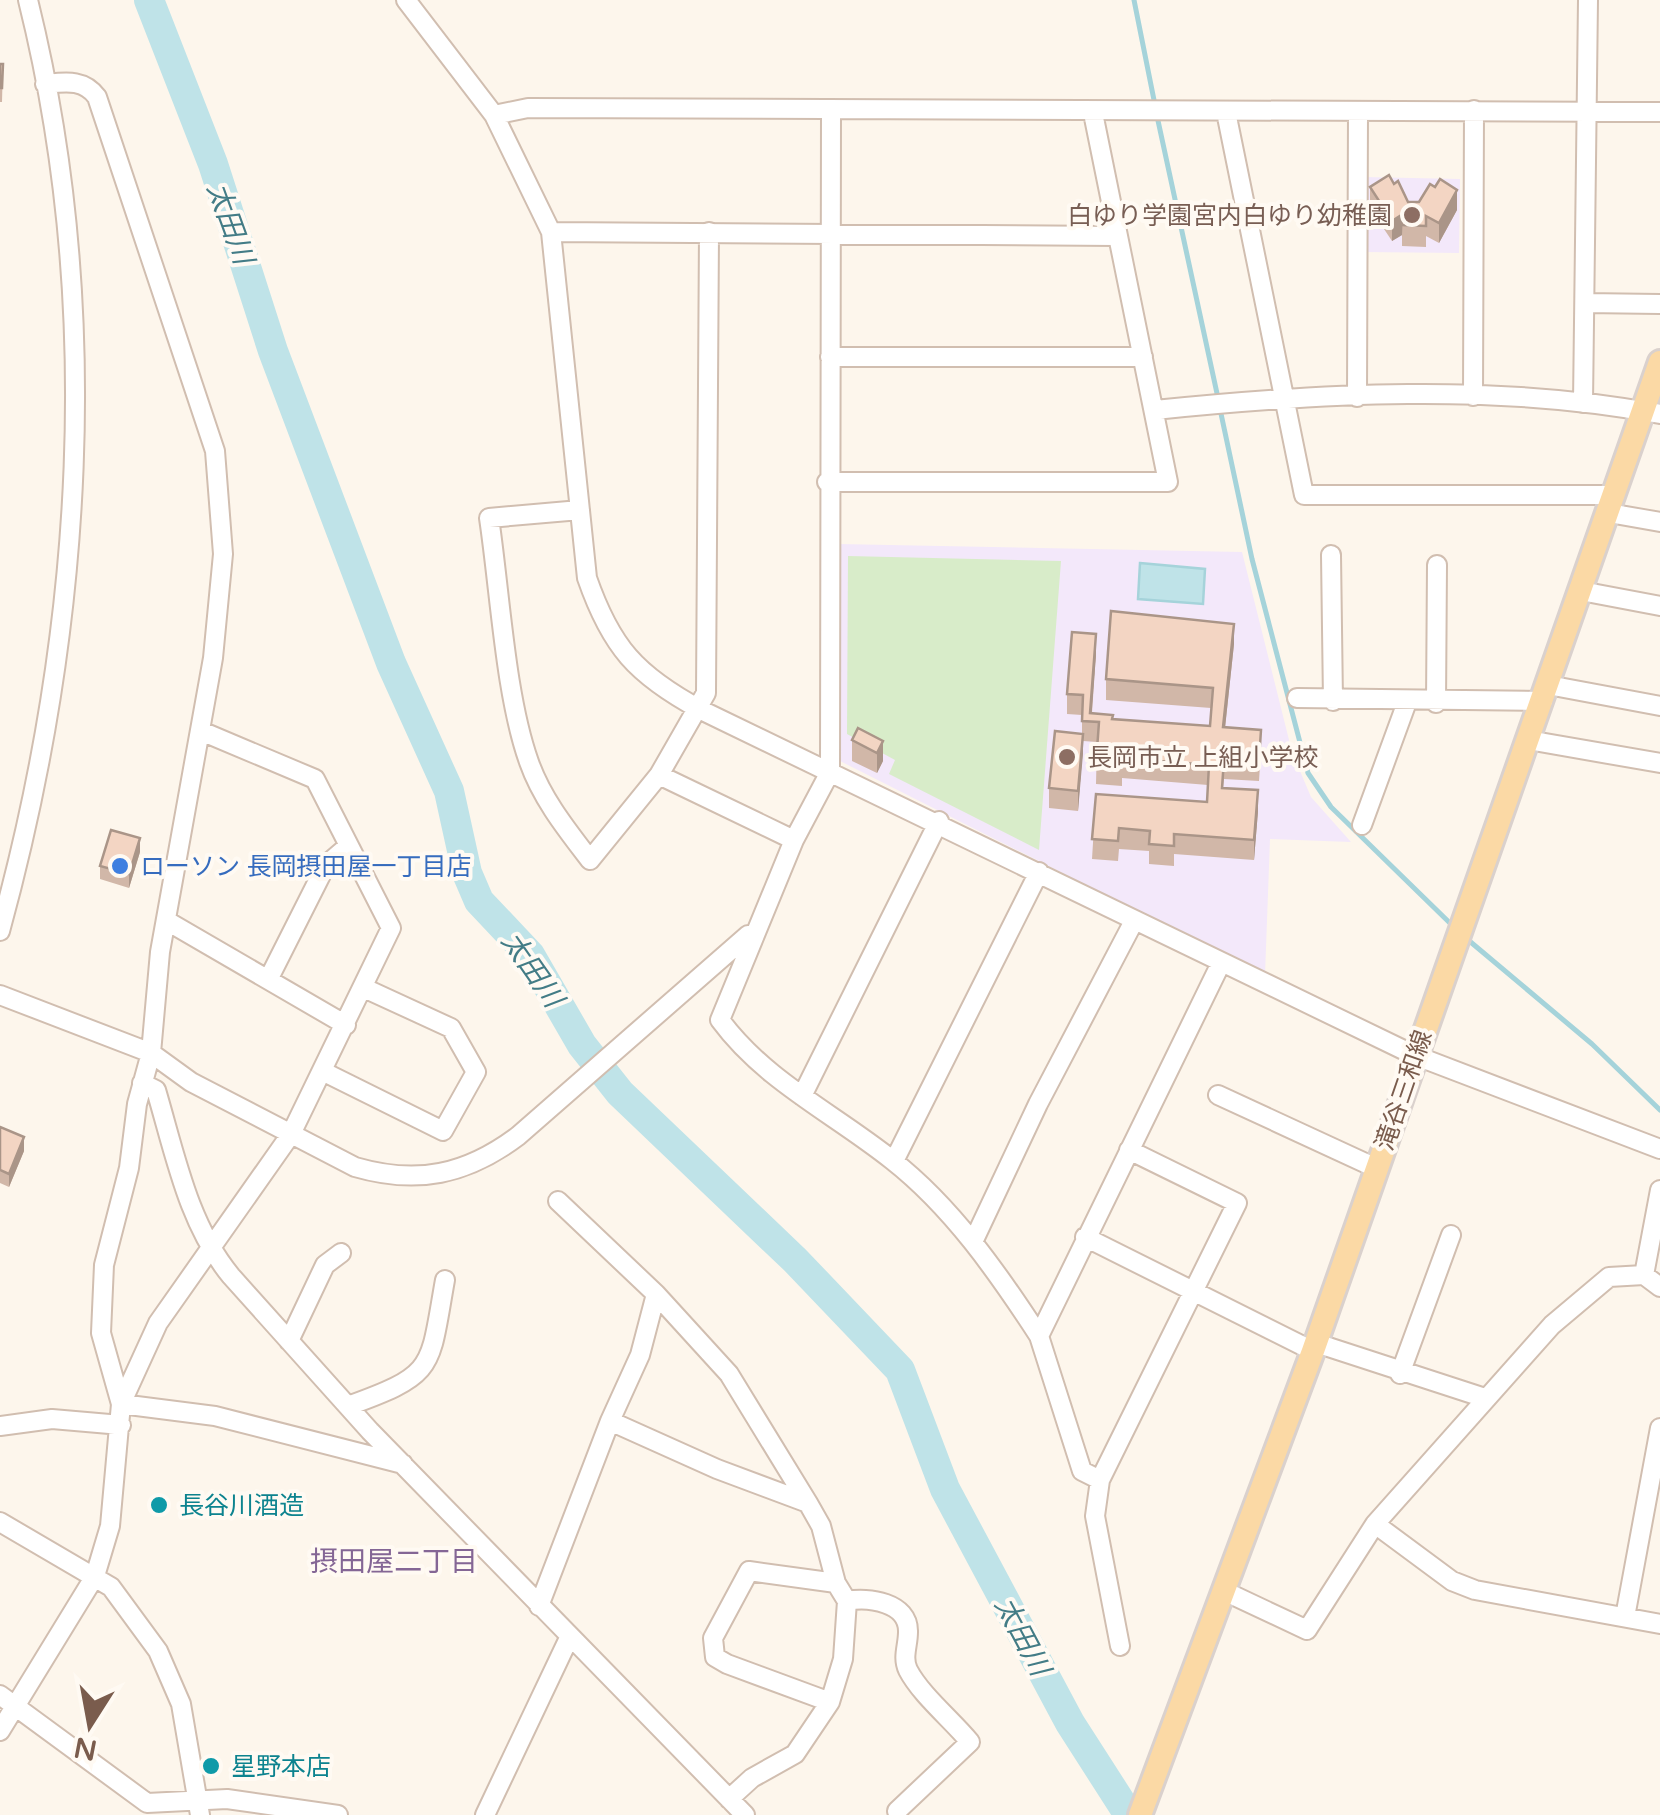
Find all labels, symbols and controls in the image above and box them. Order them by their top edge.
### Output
water label: 太田川 [200,178,261,271]
place label: 白ゆり学園宮内白ゆり幼稚園 [1067,201,1392,231]
marker: 白ゆり学園宮内白ゆり幼稚園 [1401,204,1423,226]
place label: 長岡市立 上組小学校 [1087,743,1319,773]
marker: 長岡市立 上組小学校 [1056,746,1078,768]
place label: ローソン 長岡摂田屋一丁目店 [140,852,472,882]
marker: ローソン 長岡摂田屋一丁目店 [109,855,131,877]
water label: 太田川 [494,925,572,1016]
street label: 滝谷三和線 [1369,1026,1438,1154]
place label: 長谷川酒造 [179,1491,304,1521]
marker: 長谷川酒造 [148,1494,170,1516]
district label: 摂田屋二丁目 [310,1545,478,1579]
water label: 太田川 [987,1591,1058,1684]
north arrow [40,1675,140,1775]
text: N [71,1730,100,1767]
place label: 星野本店 [231,1752,331,1782]
marker: 星野本店 [200,1755,222,1777]

